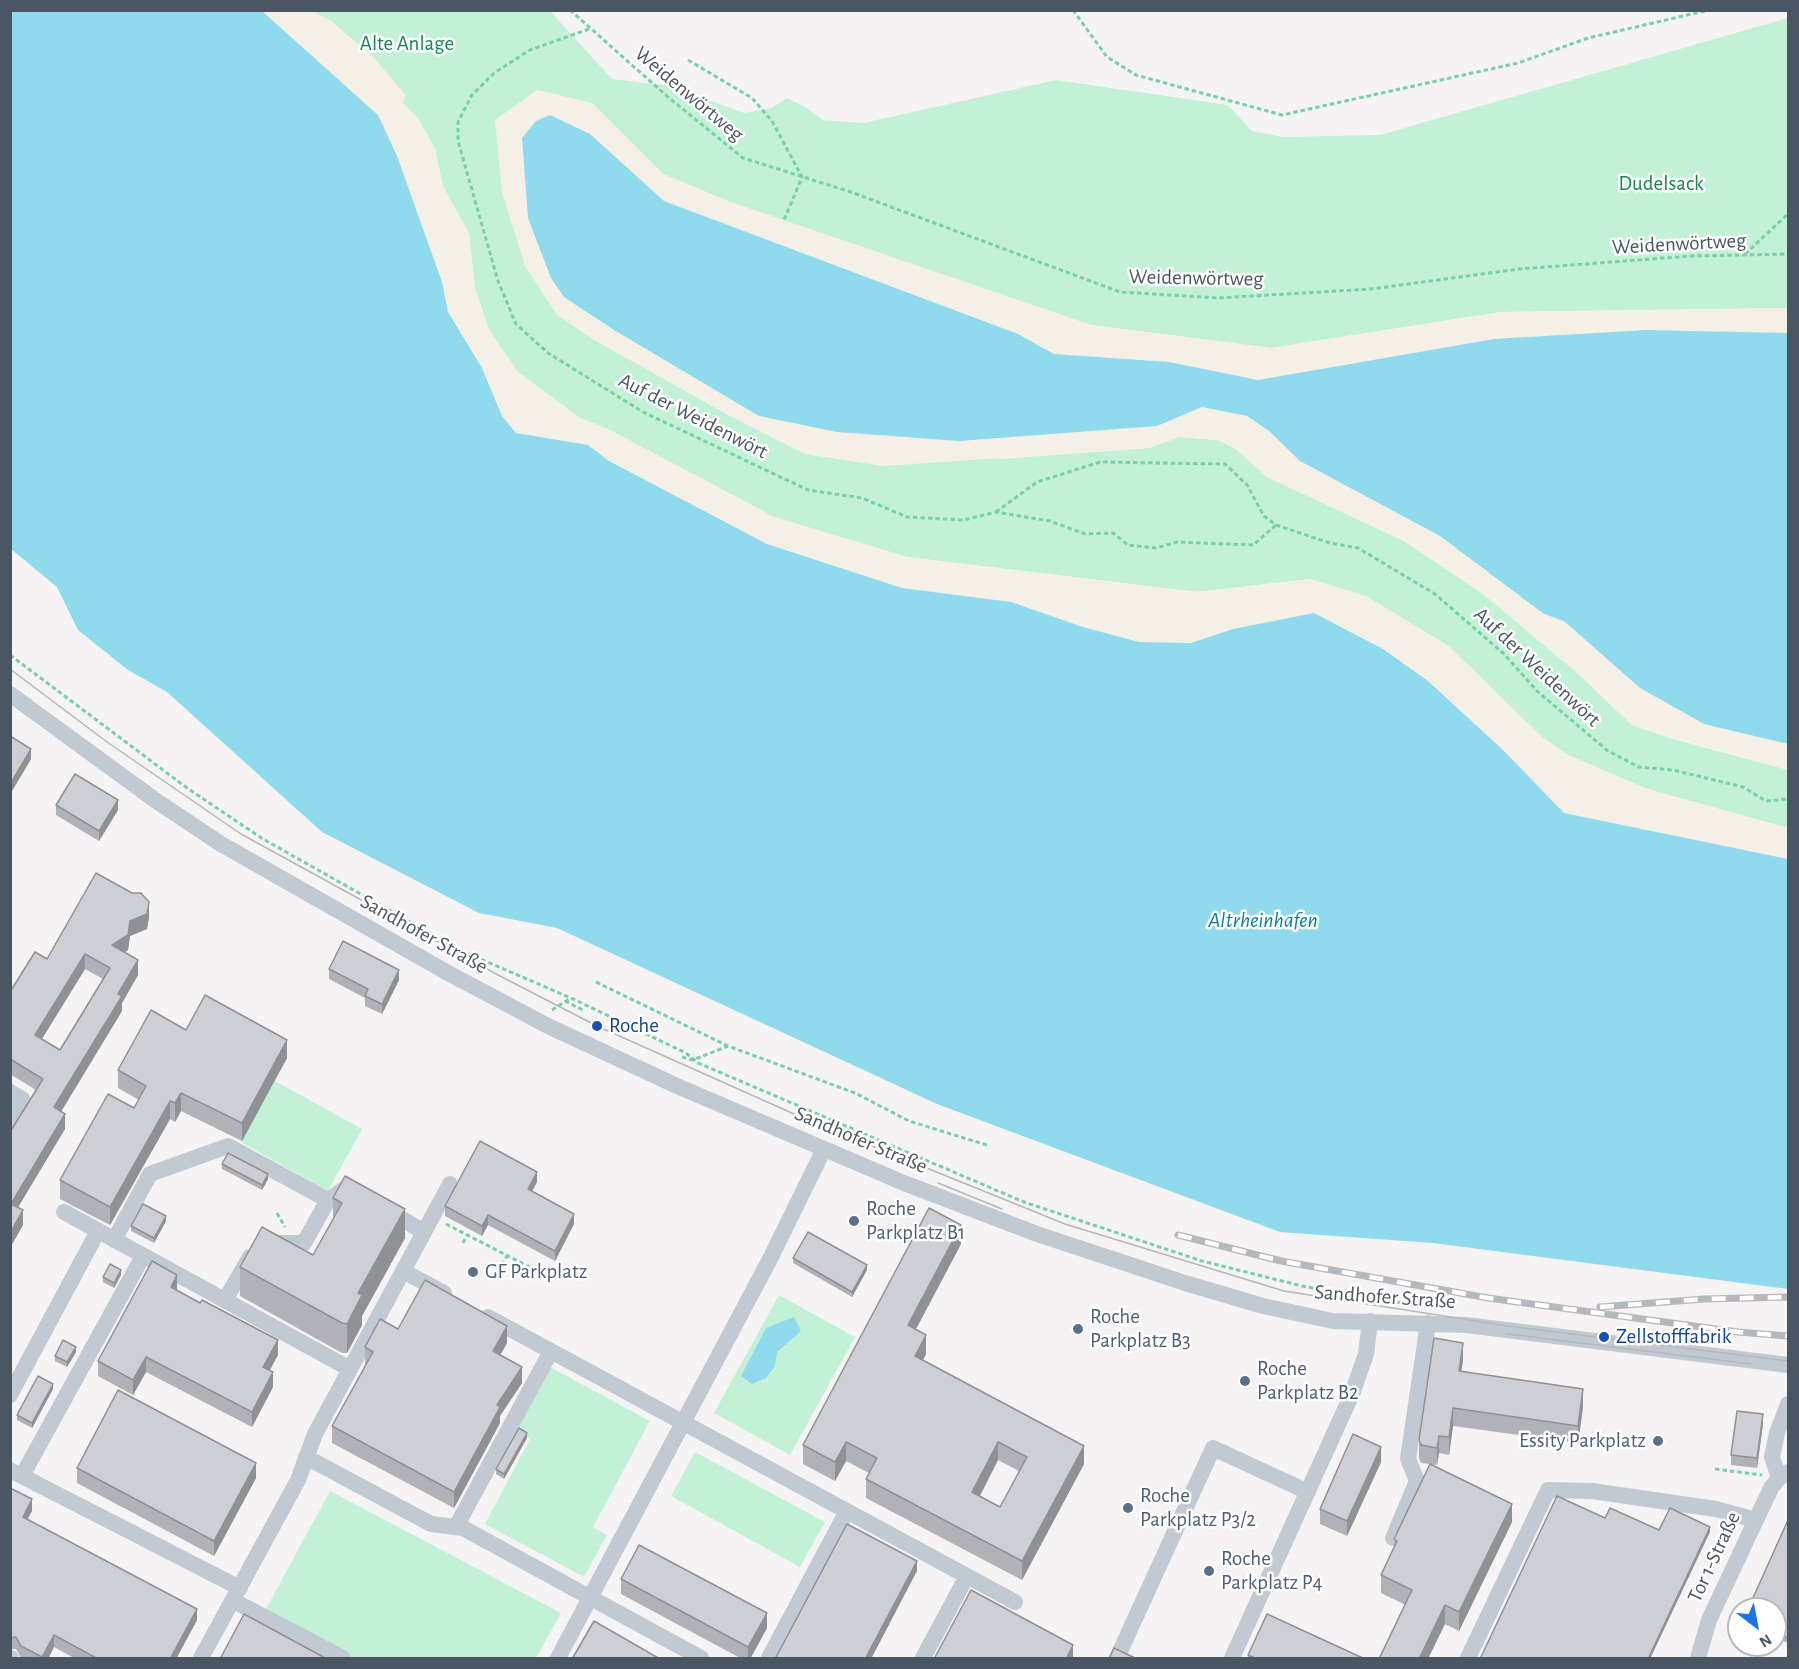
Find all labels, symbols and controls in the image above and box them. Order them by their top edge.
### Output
park label: Alte Anlage [360,31,454,57]
street label: Weidenwörtweg [629,41,749,147]
park label: Dudelsack [1618,171,1704,197]
street label: Weidenwörtweg [1611,228,1747,260]
street label: Weidenwörtweg [1128,264,1264,292]
street label: Auf der Weidenwört [614,368,772,464]
street label: Auf der Weidenwört [1468,602,1606,732]
street label: Sandhofer Straße [356,889,492,979]
water label: Altrheinhafen [1208,907,1318,933]
place label: Roche [609,1013,659,1039]
marker: Roche [590,1019,604,1033]
street label: Sandhofer Straße [791,1101,931,1179]
place label: Roche Parkplatz B1 [866,1196,965,1246]
marker: Roche Parkplatz B1 [847,1214,861,1228]
place label: GF Parkplatz [485,1259,587,1285]
marker: GF Parkplatz [466,1265,480,1279]
street label: Sandhofer Straße [1313,1279,1457,1315]
place label: Roche Parkplatz B3 [1090,1304,1191,1354]
marker: Roche Parkplatz B3 [1071,1322,1085,1336]
place label: Zellstofffabrik [1616,1324,1731,1350]
marker: Zellstofffabrik [1597,1330,1611,1344]
place label: Roche Parkplatz B2 [1257,1356,1358,1406]
marker: Roche Parkplatz B2 [1238,1374,1252,1388]
place label: Essity Parkplatz [1519,1428,1646,1454]
marker: Essity Parkplatz [1651,1434,1665,1448]
place label: Roche Parkplatz P3/2 [1140,1483,1256,1533]
marker: Roche Parkplatz P3/2 [1121,1501,1135,1515]
street label: Tor 1-Straße [1682,1508,1746,1606]
place label: Roche Parkplatz P4 [1221,1546,1323,1596]
marker: Roche Parkplatz P4 [1202,1564,1216,1578]
north arrow [1727,1597,1787,1657]
text: N [1757,1631,1774,1650]

